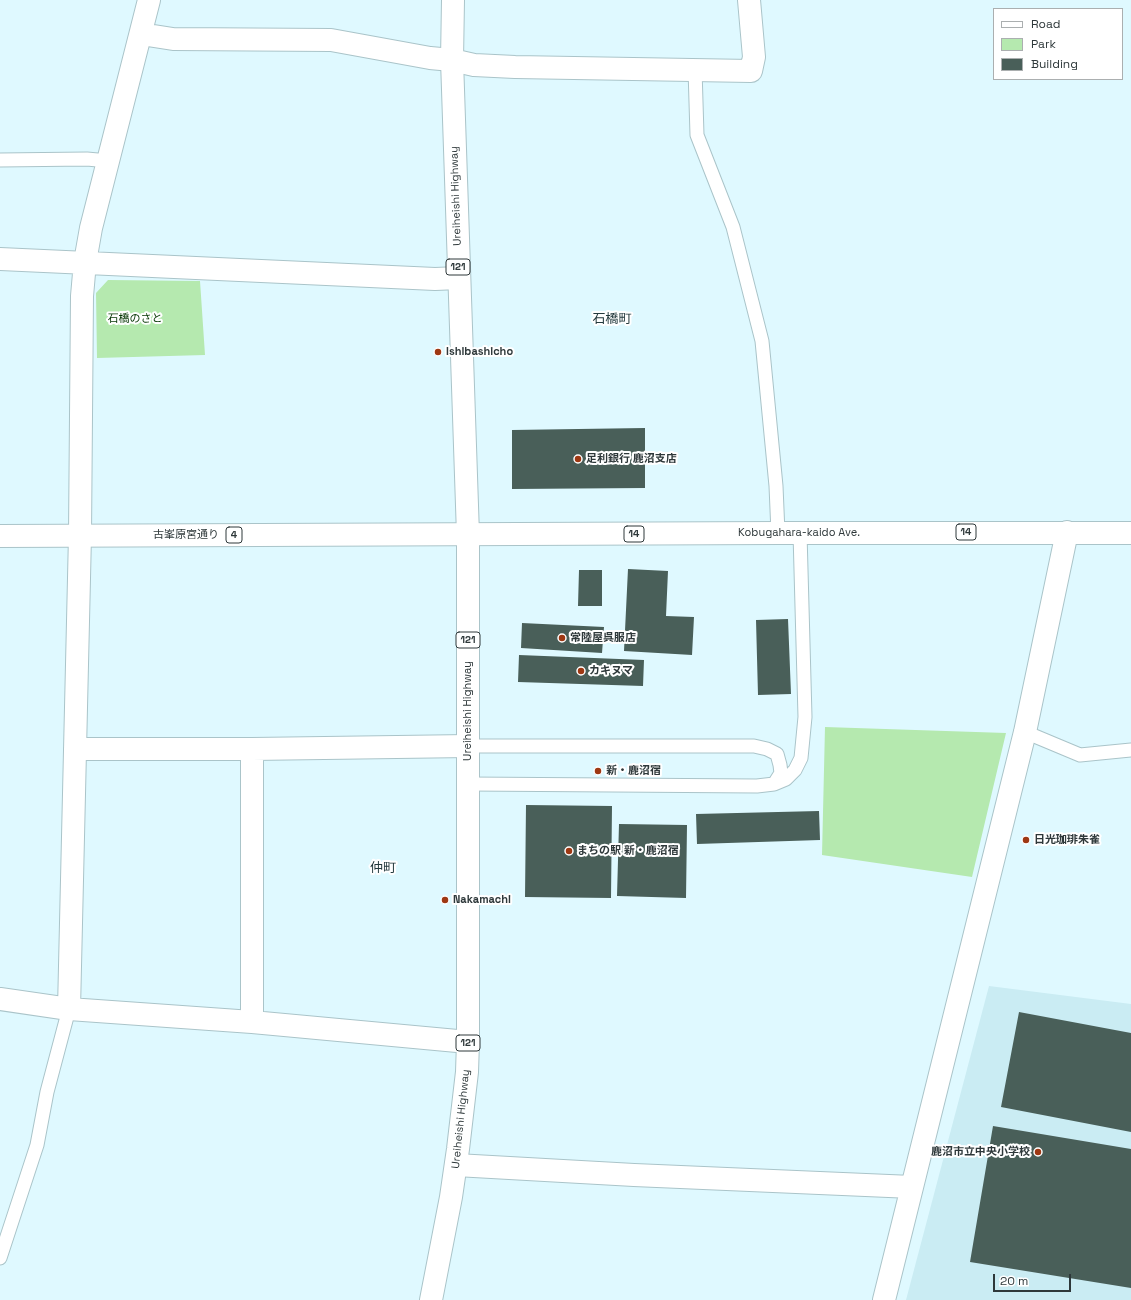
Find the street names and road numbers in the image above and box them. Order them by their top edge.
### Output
street label: Ureiheishi Highway [448,146,464,246]
road number: 121 [446,259,470,275]
road number: 14 [956,524,976,540]
road number: 14 [624,526,644,542]
street label: Kobugahara-kaido Ave. [738,526,860,540]
road number: 4 [226,527,242,543]
street label: 古峯原宮通り [153,528,219,542]
road number: 121 [456,632,480,648]
street label: Ureiheishi Highway [461,661,475,761]
road number: 121 [456,1035,480,1051]
street label: Ureiheishi Highway [449,1069,473,1169]

